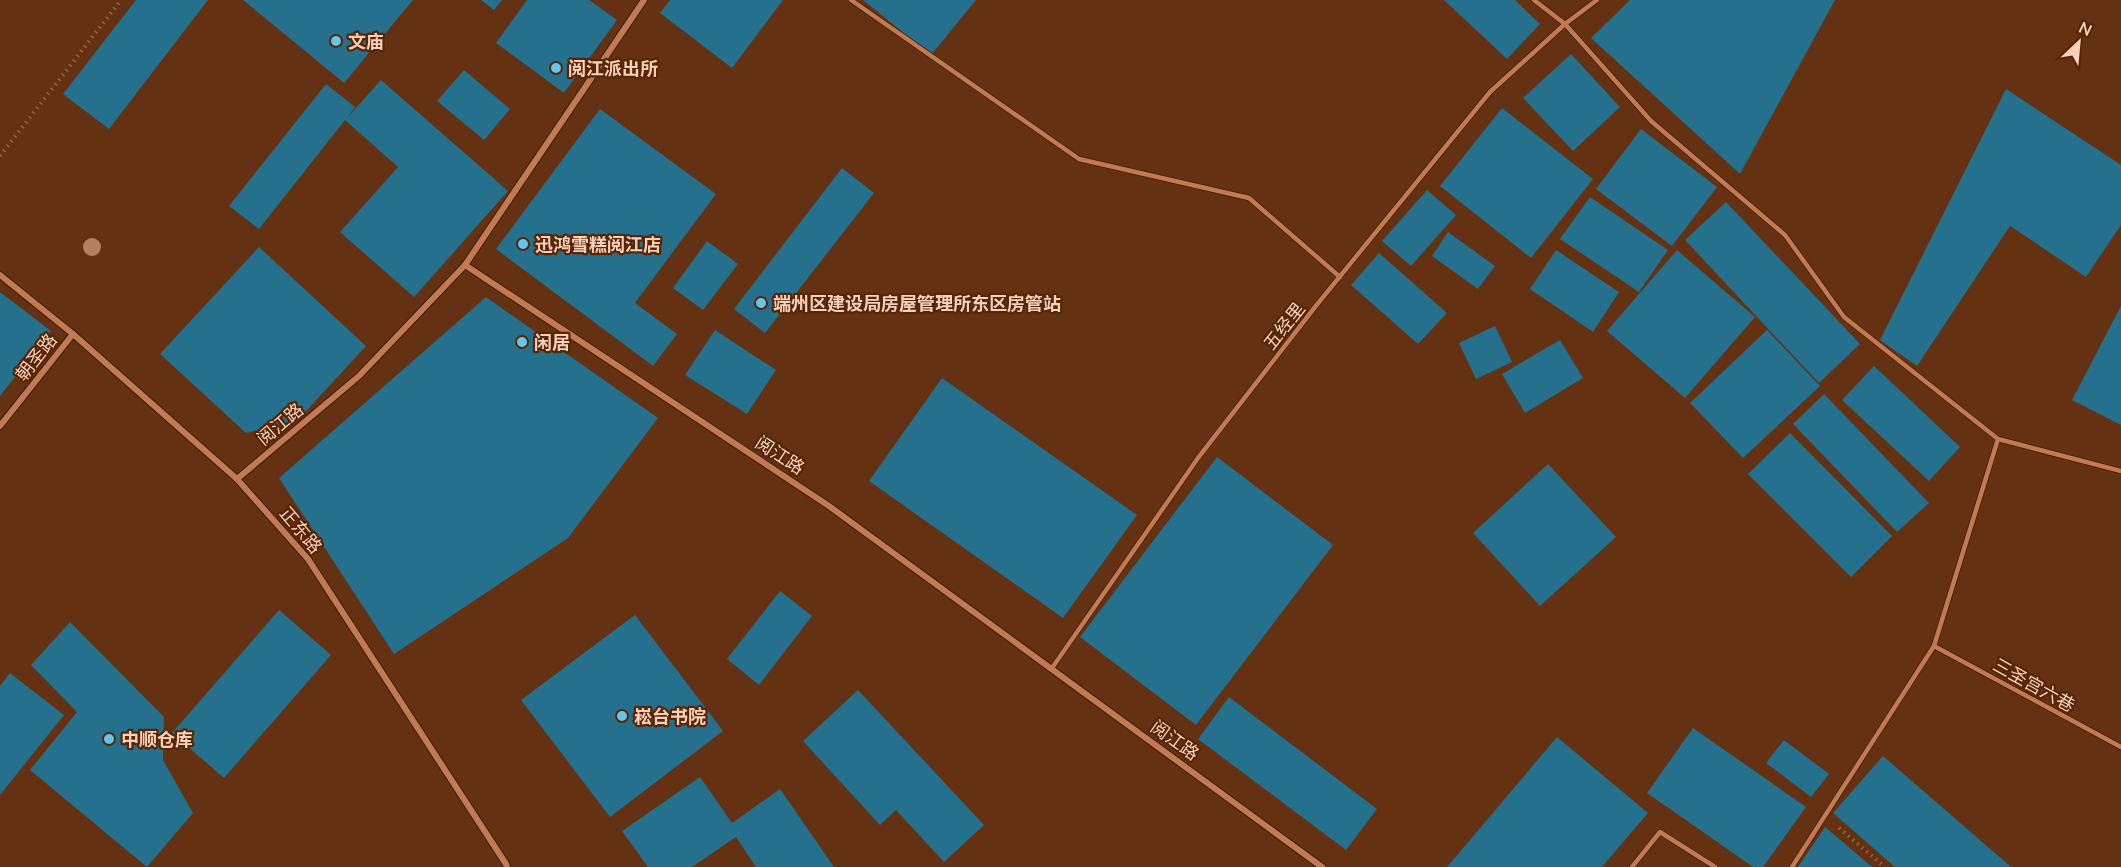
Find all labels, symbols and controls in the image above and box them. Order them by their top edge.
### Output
north arrow [2049,12,2109,72]
text: N [2076,17,2095,40]
place label: 文庙 [348,30,384,53]
marker: 文庙 [329,34,343,48]
place label: 阅江派出所 [568,57,658,80]
marker: 阅江派出所 [549,61,563,75]
place label: 迅鸿雪糕阅江店 [535,233,661,256]
marker: 迅鸿雪糕阅江店 [516,237,530,251]
place label: 端州区建设局房屋管理所东区房管站 [773,292,1061,315]
marker: 端州区建设局房屋管理所东区房管站 [754,296,768,310]
street label: 五经里 [1258,298,1310,354]
street label: 朝圣路 [10,329,62,385]
place label: 闲居 [534,331,570,354]
marker: 闲居 [515,335,529,349]
street label: 阅江路 [252,398,308,450]
street label: 阅江路 [751,431,809,479]
street label: 正东路 [275,502,327,558]
street label: 三圣宫六巷 [1989,653,2079,717]
place label: 崧台书院 [634,705,706,728]
marker: 崧台书院 [615,709,629,723]
street label: 阅江路 [1146,715,1204,765]
place label: 中顺仓库 [121,728,193,751]
marker: 中顺仓库 [102,732,116,746]

